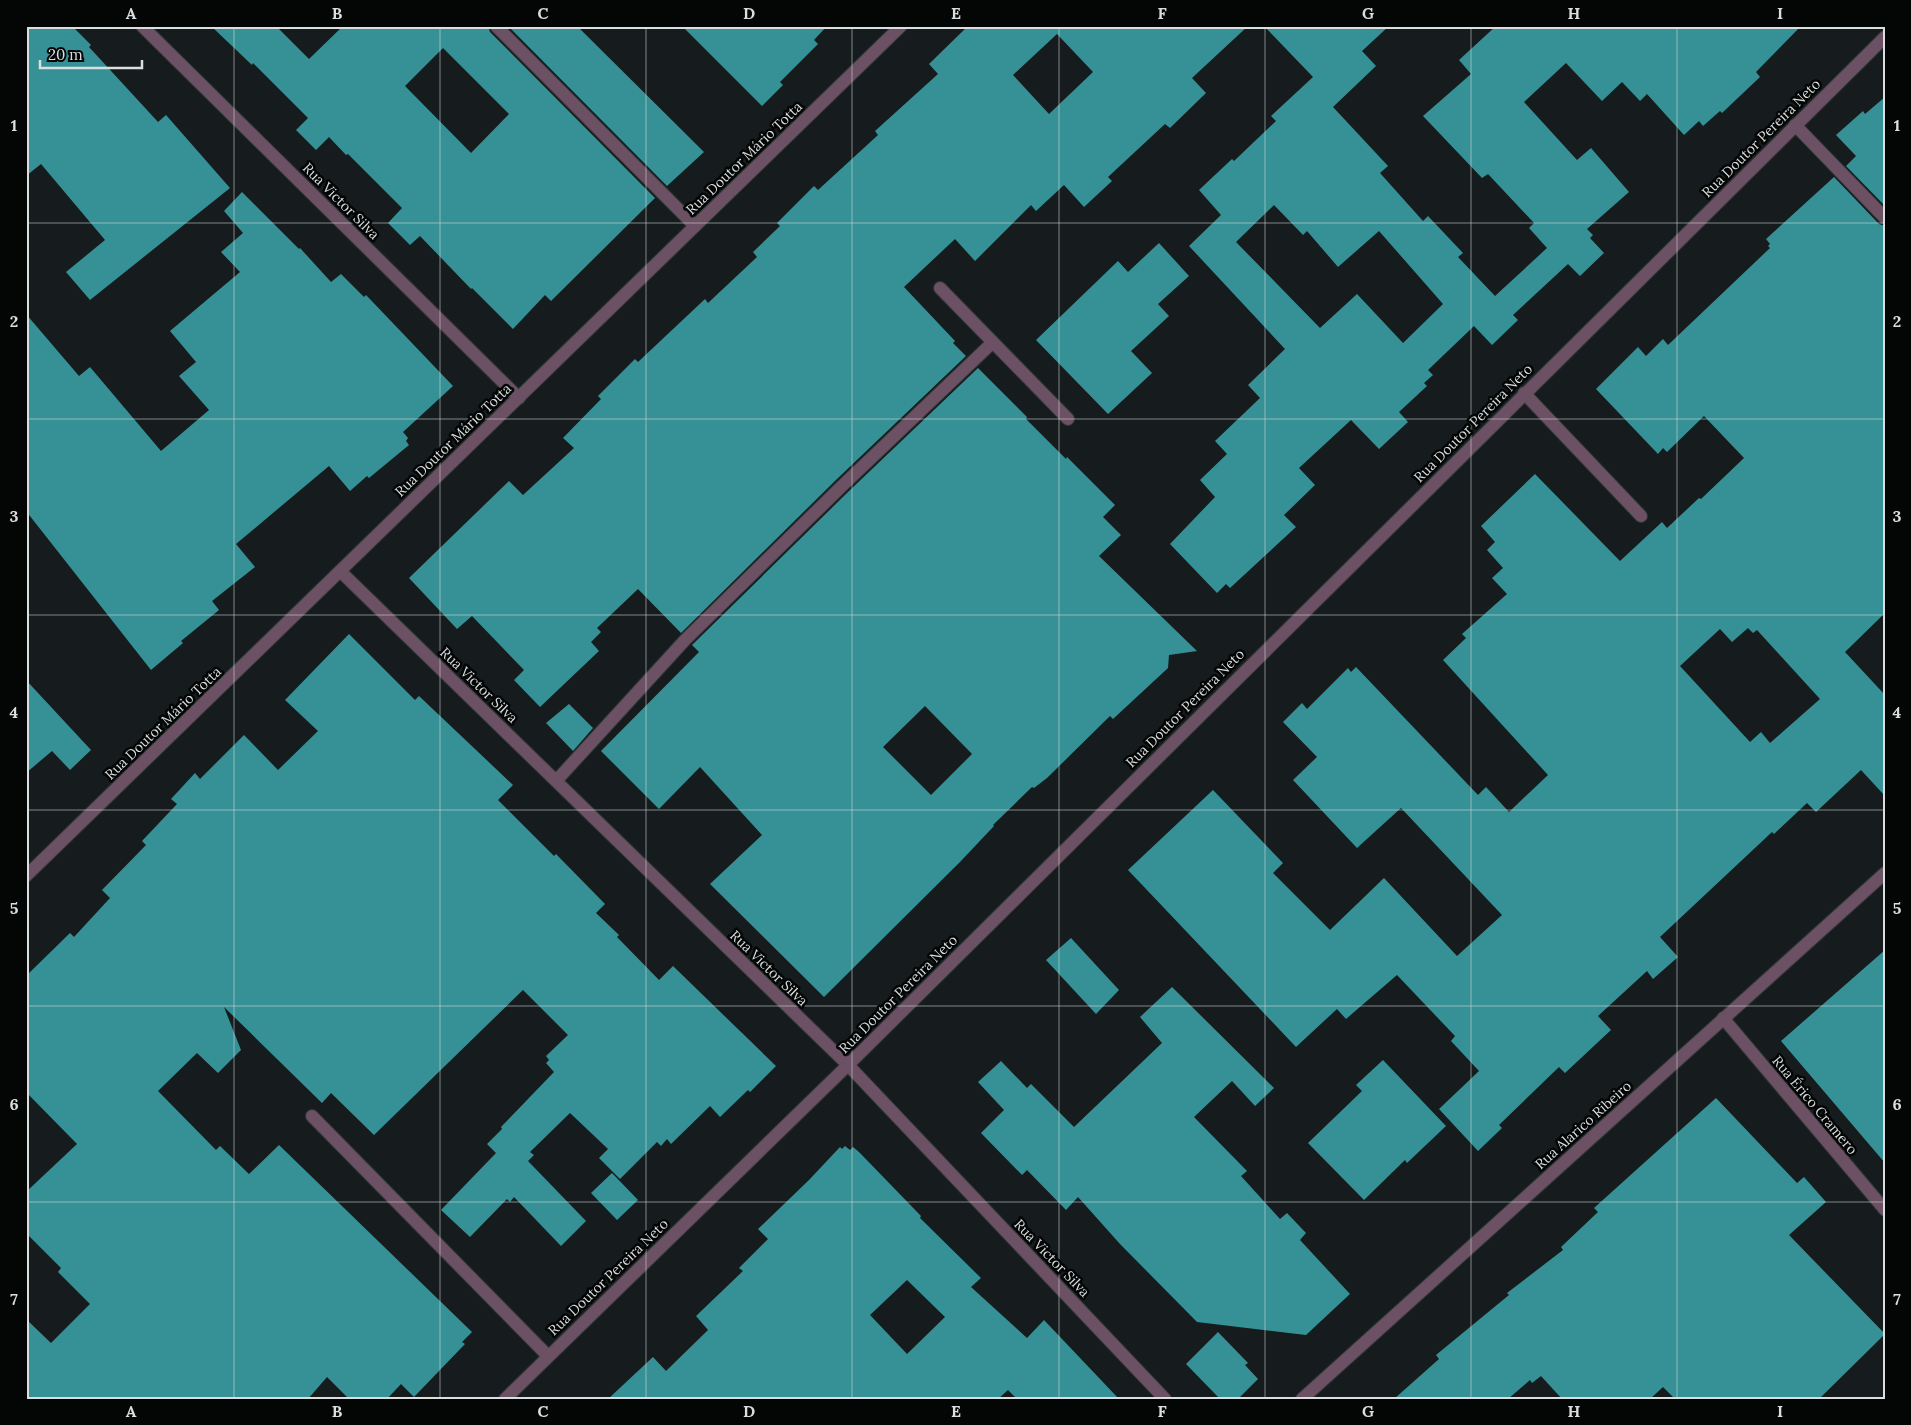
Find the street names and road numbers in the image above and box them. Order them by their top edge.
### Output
street label: Rua Doutor Pereira Neto [1698,75,1824,201]
street label: Rua Doutor Mário Totta [682,98,806,218]
street label: Rua Victor Silva [299,159,383,243]
street label: Rua Doutor Pereira Neto [1410,360,1536,486]
street label: Rua Doutor Mário Totta [391,380,515,500]
street label: Rua Victor Silva [436,643,522,727]
street label: Rua Doutor Pereira Neto [1122,645,1248,771]
street label: Rua Doutor Mário Totta [101,663,225,783]
street label: Rua Victor Silva [726,926,812,1010]
street label: Rua Doutor Pereira Neto [835,931,961,1057]
street label: Rua Érico Cramero [1768,1052,1862,1158]
street label: Rua Alarico Ribeiro [1531,1077,1635,1173]
street label: Rua Doutor Pereira Neto [544,1215,672,1339]
street label: Rua Victor Silva [1010,1215,1094,1301]

